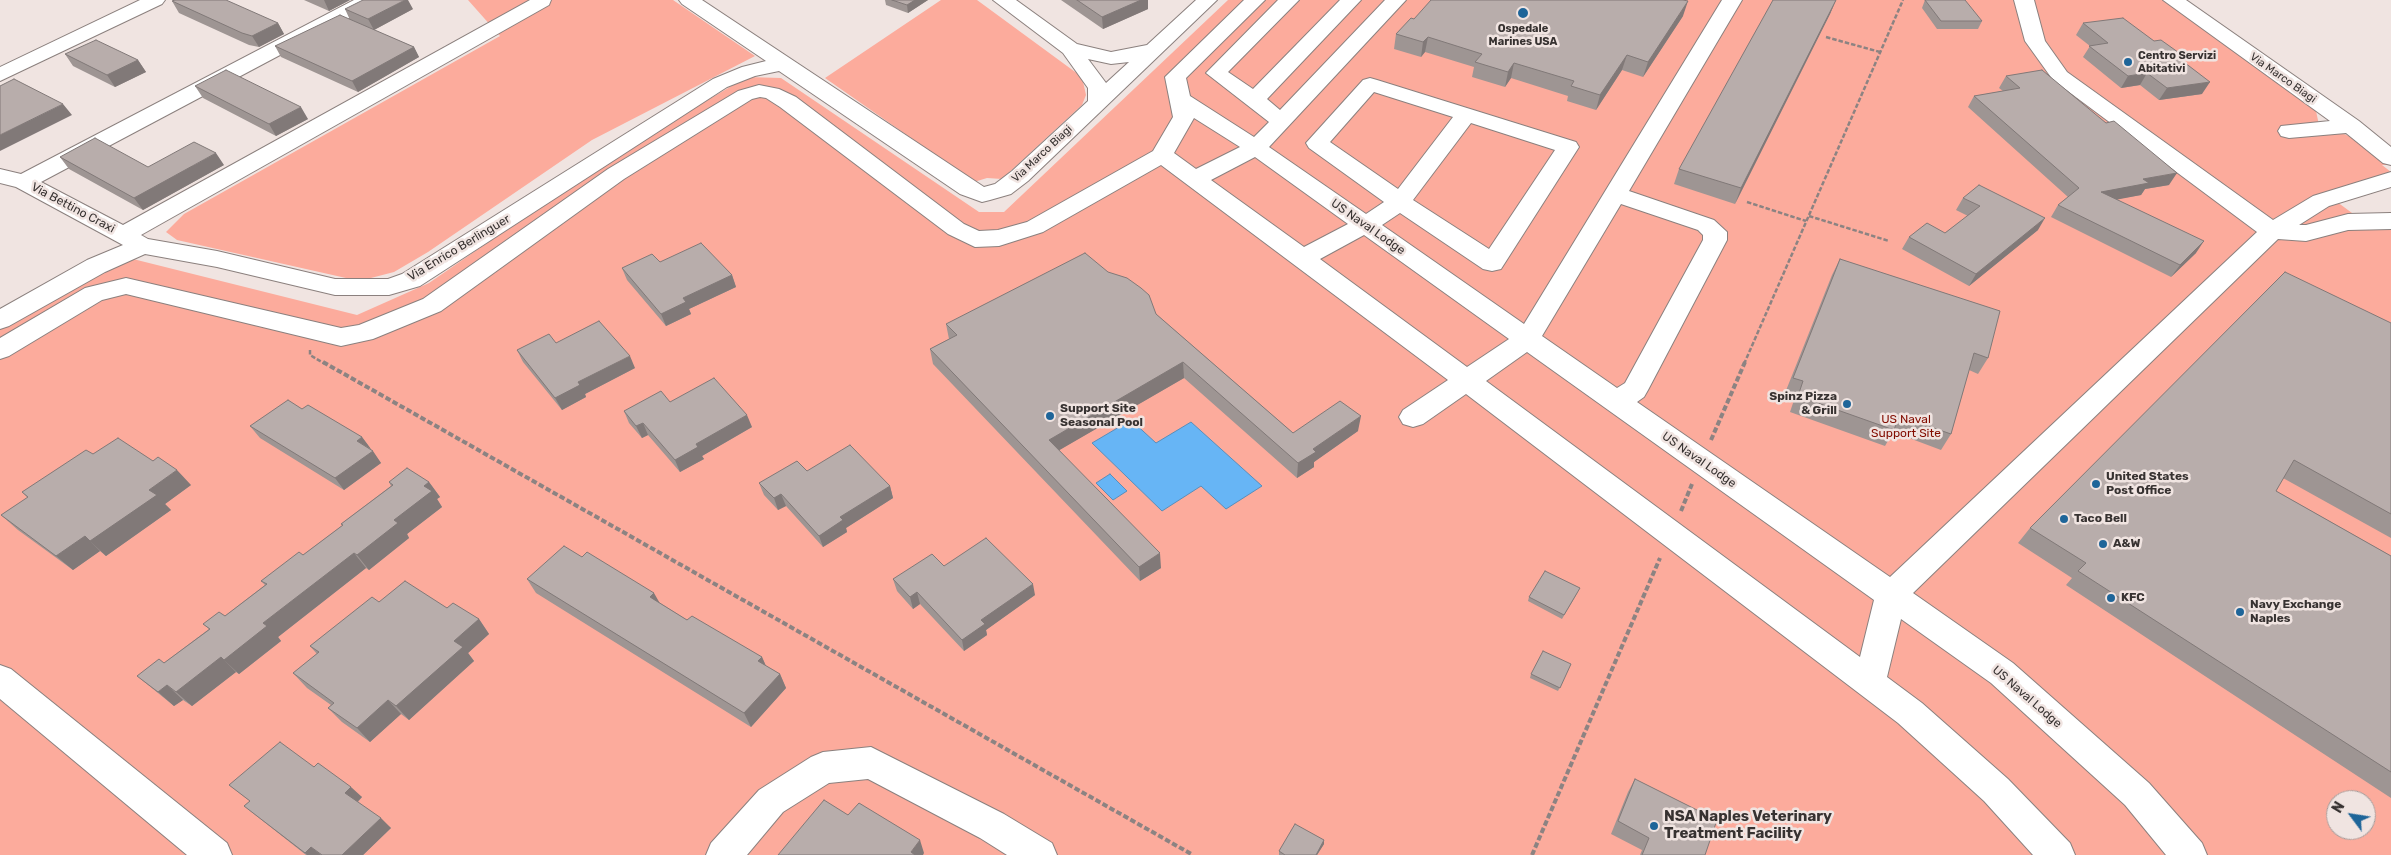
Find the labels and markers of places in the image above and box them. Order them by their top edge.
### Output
marker: Ospedale Marines USA [1516,6,1530,20]
place label: Ospedale Marines USA [1489,22,1557,48]
place label: Centro Servizi Abitativi [2138,49,2216,75]
marker: Centro Servizi Abitativi [2122,56,2134,68]
place label: Spinz Pizza & Grill [1769,390,1837,418]
marker: Spinz Pizza & Grill [1841,398,1853,410]
place label: Support Site Seasonal Pool [1060,402,1143,430]
marker: Support Site Seasonal Pool [1044,410,1056,422]
place label: United States Post Office [2106,470,2189,498]
marker: United States Post Office [2090,478,2102,490]
place label: Taco Bell [2074,512,2127,526]
marker: Taco Bell [2058,513,2070,525]
place label: A&W [2113,537,2140,551]
marker: A&W [2097,538,2109,550]
place label: KFC [2121,591,2145,605]
marker: KFC [2105,592,2117,604]
place label: Navy Exchange Naples [2250,598,2341,626]
marker: Navy Exchange Naples [2234,606,2246,618]
place label: NSA Naples Veterinary Treatment Facility [1664,808,1832,843]
marker: NSA Naples Veterinary Treatment Facility [1648,820,1660,832]

